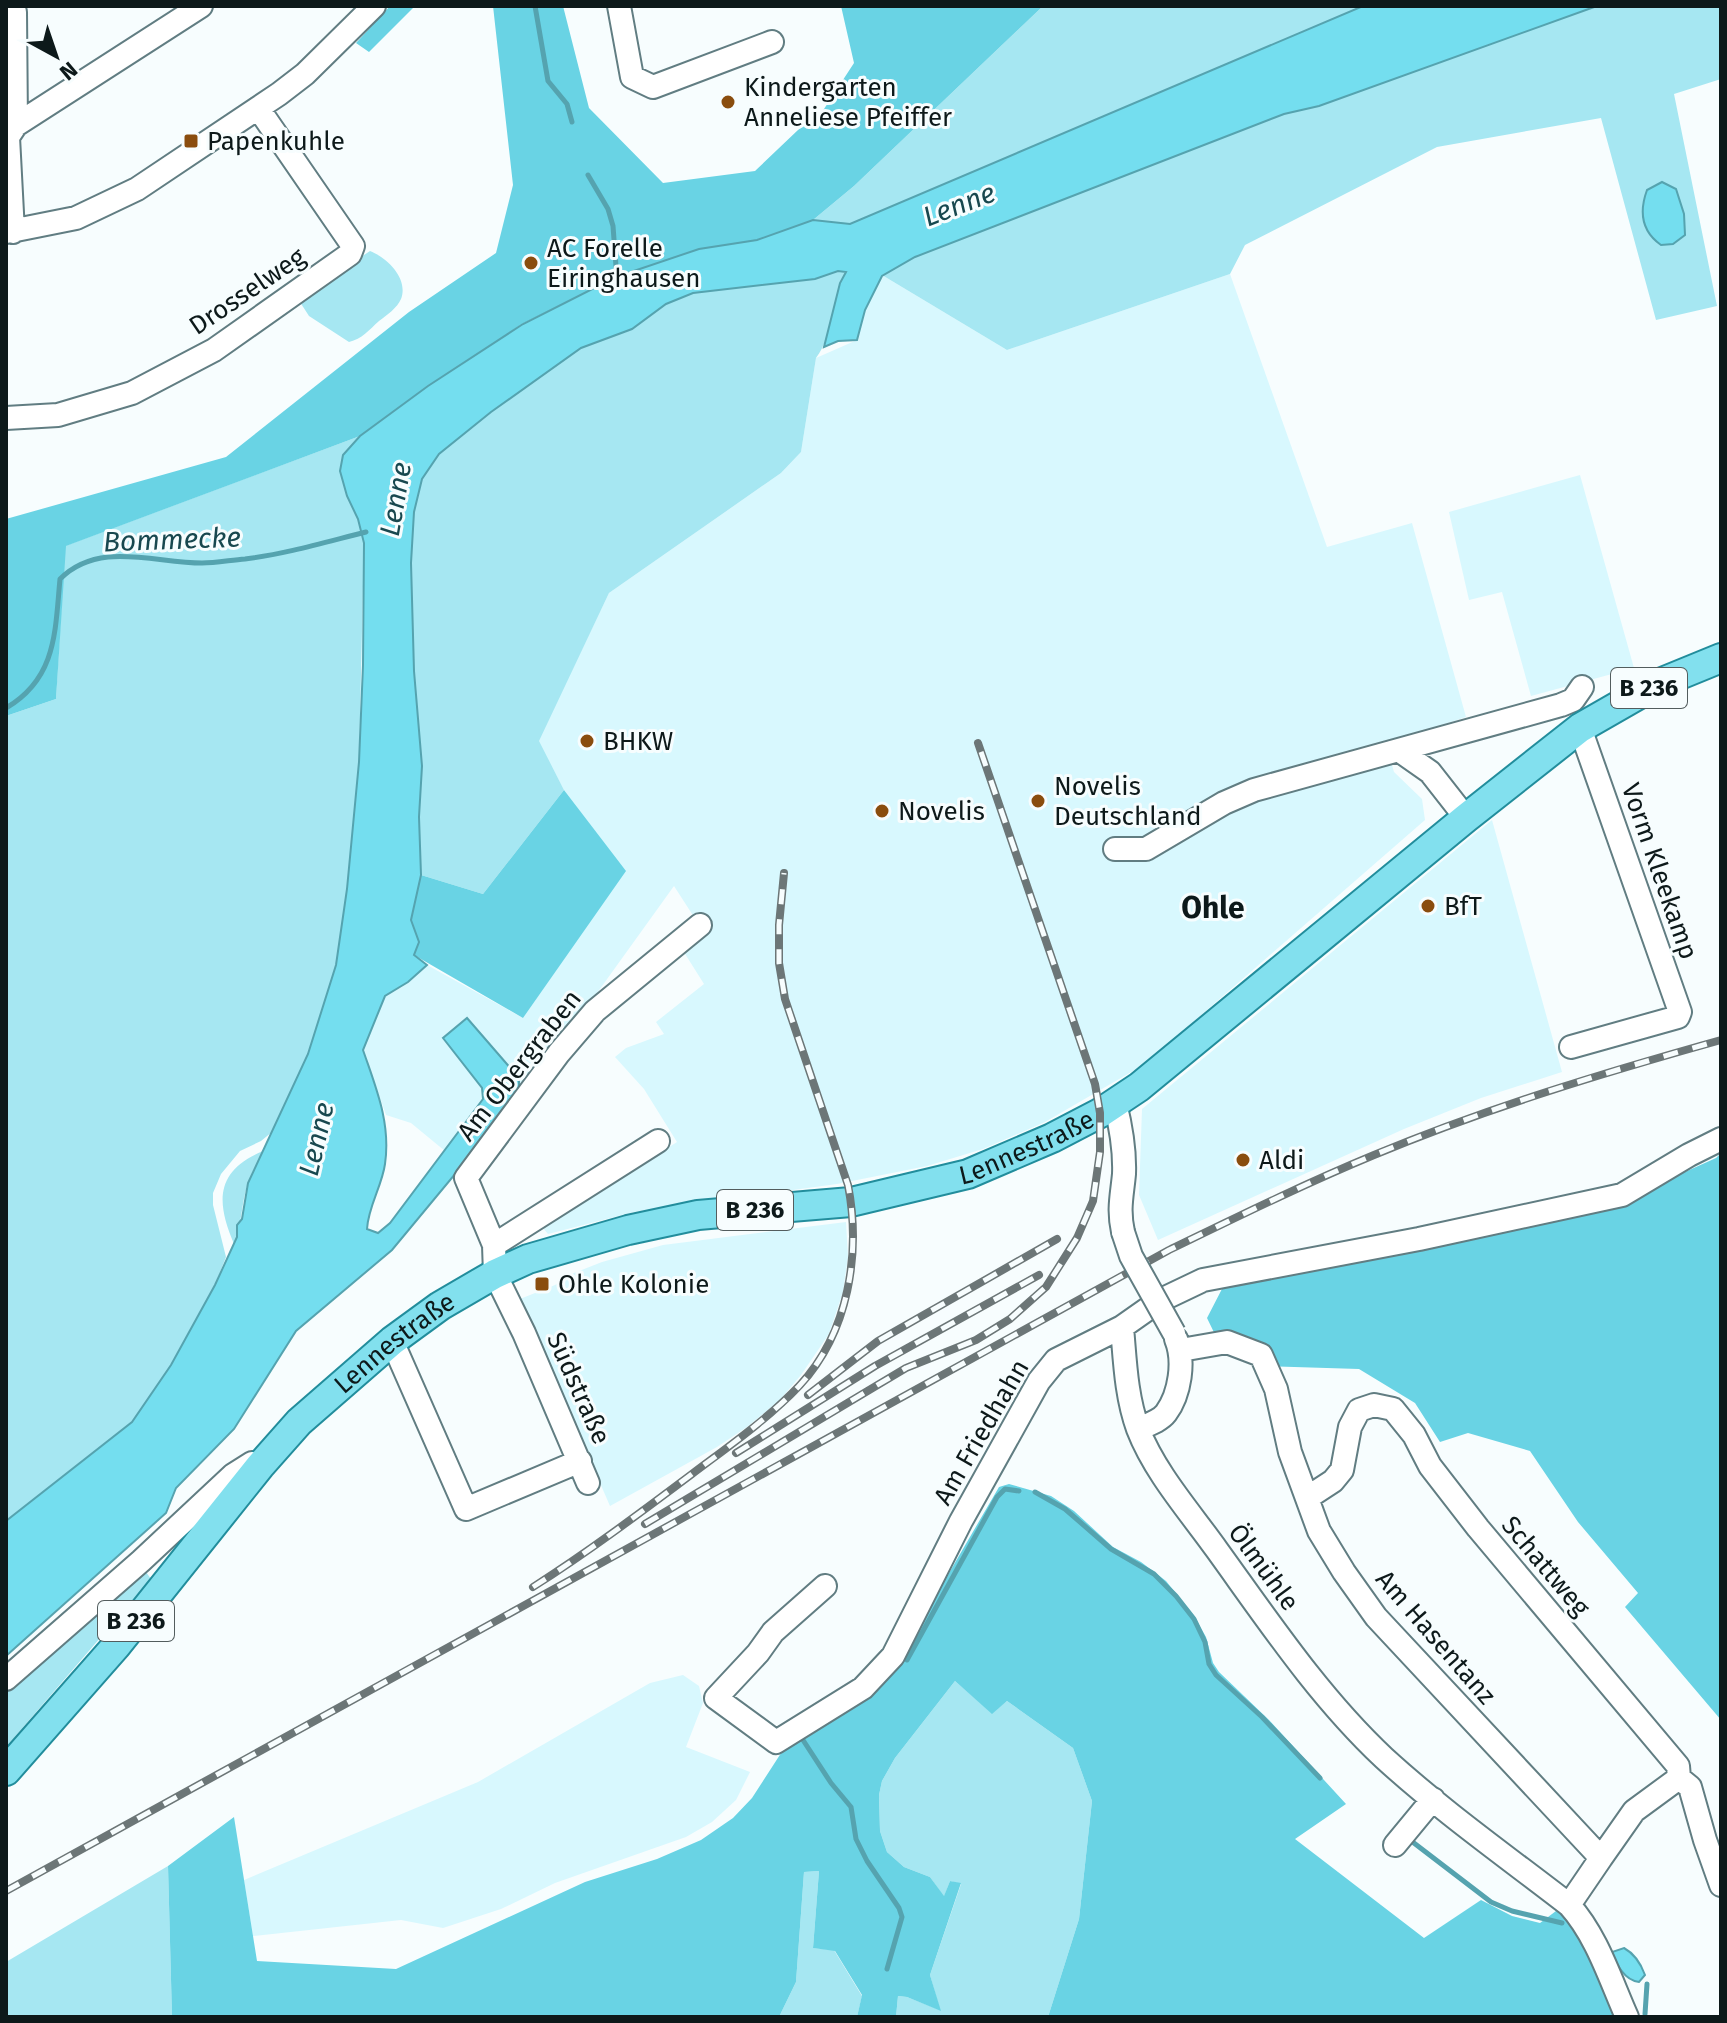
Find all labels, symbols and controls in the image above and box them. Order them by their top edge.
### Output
north arrow [16,16,96,96]
text: N [54,56,83,86]
place label: Kindergarten Anneliese Pfeiffer [744,72,952,133]
marker: Kindergarten Anneliese Pfeiffer [719,93,737,111]
place label: Papenkuhle [207,126,345,157]
marker: Papenkuhle [182,132,200,150]
water label: Lenne [918,176,1000,233]
place label: AC Forelle Eiringhausen [547,233,700,294]
street label: Drosselweg [183,241,312,342]
marker: AC Forelle Eiringhausen [522,254,540,272]
water label: Lenne [373,460,418,539]
water label: Bommecke [103,521,241,558]
road number: B 236 [1611,668,1687,708]
place label: BHKW [603,726,673,757]
marker: BHKW [578,732,596,750]
place label: Novelis Deutschland [1054,771,1202,832]
street label: Vorm Kleekamp [1615,779,1704,963]
marker: Novelis Deutschland [1029,792,1047,810]
place label: Novelis [898,796,985,827]
marker: Novelis [873,802,891,820]
district label: Ohle [1181,890,1245,926]
place label: BfT [1444,891,1483,922]
marker: BfT [1419,897,1437,915]
street label: Am Obergraben [451,984,588,1147]
water label: Lenne [292,1099,341,1179]
street label: Lennestraße [956,1104,1100,1192]
place label: Aldi [1259,1145,1304,1176]
marker: Aldi [1234,1151,1252,1169]
road number: B 236 [717,1190,793,1230]
place label: Ohle Kolonie [558,1269,709,1300]
marker: Ohle Kolonie [533,1275,551,1293]
street label: Lennestraße [328,1286,460,1400]
street label: Südstraße [540,1327,617,1449]
street label: Am Friedhahn [927,1354,1036,1511]
street label: Schattweg [1495,1510,1597,1623]
street label: Ölmühle [1222,1518,1306,1617]
street label: Am Hasentanz [1369,1564,1502,1711]
road number: B 236 [98,1601,174,1641]

